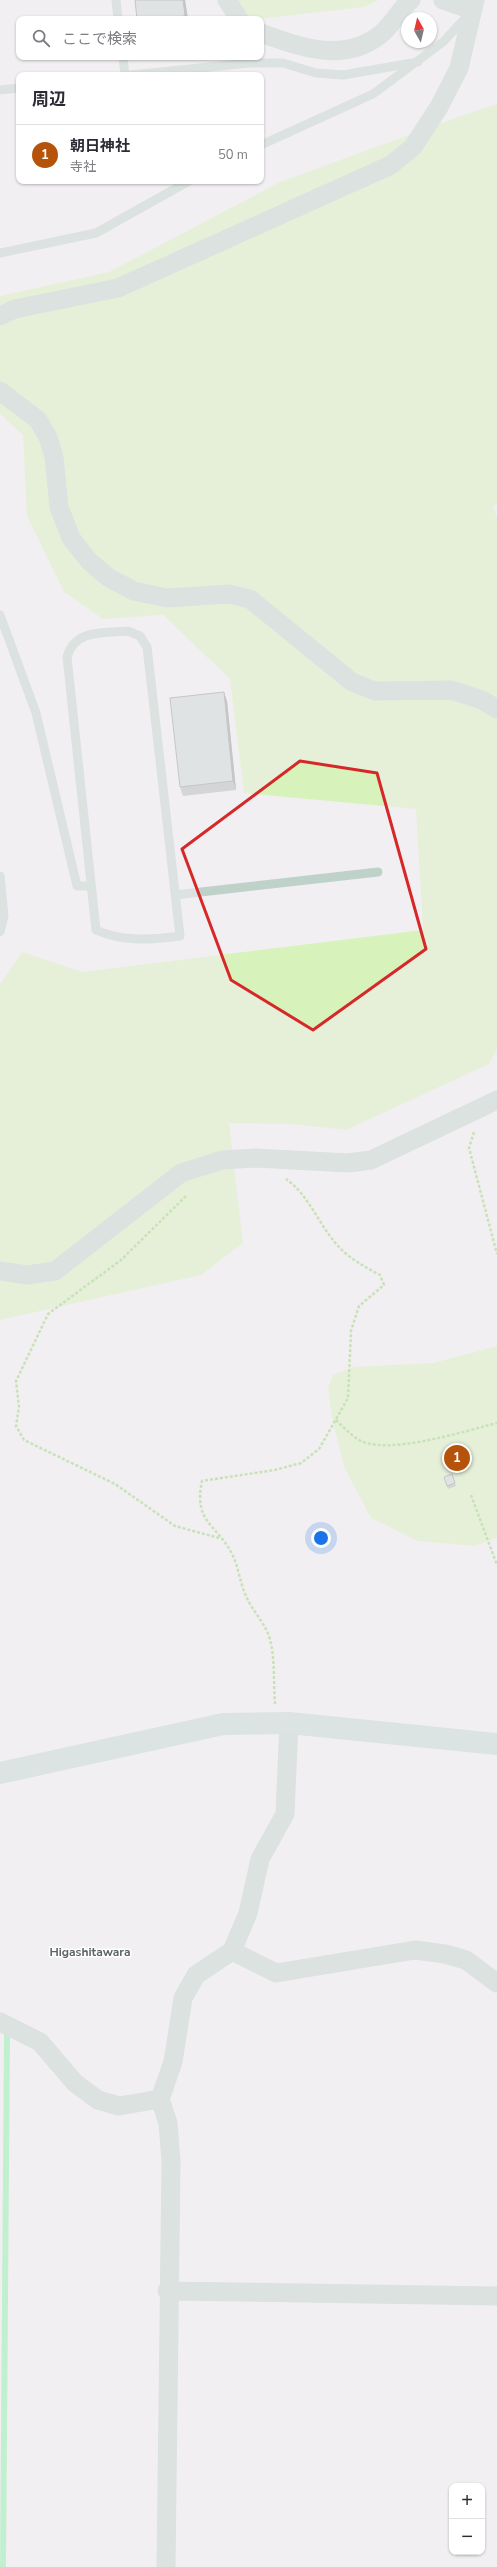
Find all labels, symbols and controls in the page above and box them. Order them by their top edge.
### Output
north arrow [401,12,437,48]
search box [16,16,264,60]
icon: search [30,27,52,49]
text: ここで検索 [62,29,137,49]
text: 周辺 [32,88,66,111]
text: 朝日神社 [70,136,130,156]
text: 1 [41,146,49,164]
text: 50 m [218,146,248,164]
text: 寺社 [70,158,96,176]
pin: 1 [444,1443,470,1473]
your location [311,1528,331,1548]
district label: Higashitawara [49,1944,131,1960]
map controls [449,2483,485,2555]
button: + [449,2483,485,2519]
button: − [449,2519,485,2555]

